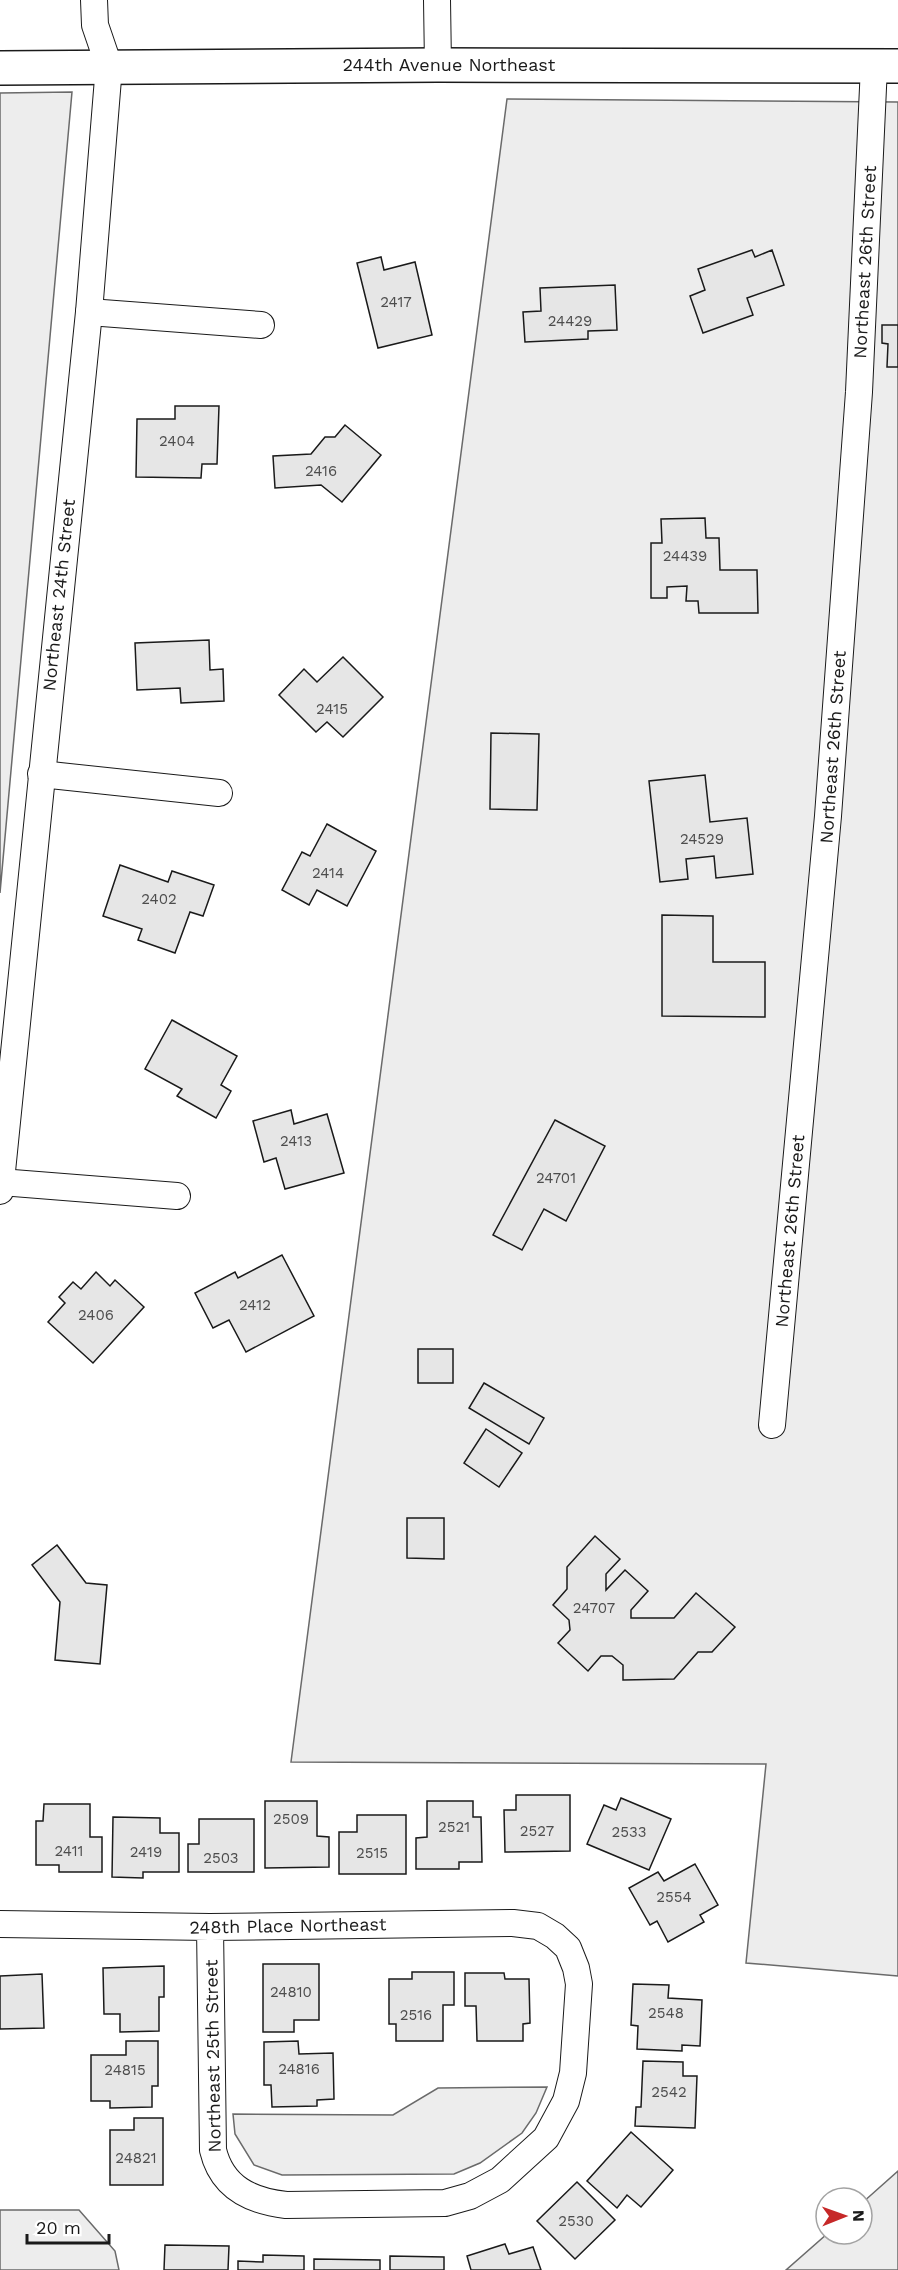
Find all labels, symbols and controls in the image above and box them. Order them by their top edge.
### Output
street label: 244th Avenue Northeast [343,54,556,75]
street label: Northeast 26th Street [849,164,880,359]
house number: 2417 [380,293,412,311]
house number: 24429 [548,312,592,330]
house number: 2404 [159,432,195,450]
house number: 2416 [305,462,337,480]
street label: Northeast 24th Street [38,497,79,692]
house number: 24439 [663,547,707,565]
street label: Northeast 26th Street [815,649,850,844]
house number: 2415 [316,700,348,718]
house number: 24529 [680,830,724,848]
house number: 2414 [312,864,344,882]
house number: 2402 [141,890,177,908]
house number: 2413 [280,1132,312,1150]
street label: Northeast 26th Street [771,1133,808,1328]
house number: 24701 [536,1169,576,1187]
house number: 2412 [239,1296,271,1314]
house number: 2406 [78,1306,114,1324]
house number: 24707 [573,1599,615,1617]
house number: 2509 [273,1810,309,1828]
house number: 2521 [438,1818,470,1836]
house number: 2527 [520,1822,554,1840]
house number: 2533 [612,1823,646,1841]
house number: 2411 [55,1842,83,1860]
house number: 2419 [130,1843,162,1861]
house number: 2515 [356,1844,388,1862]
house number: 2503 [203,1849,239,1867]
house number: 2554 [656,1888,692,1906]
street label: 248th Place Northeast [189,1913,387,1938]
street label: Northeast 25th Street [200,1959,225,2153]
house number: 24810 [270,1983,312,2001]
house number: 2548 [648,2004,684,2022]
house number: 2516 [400,2006,432,2024]
house number: 24816 [278,2060,320,2078]
house number: 24815 [104,2061,146,2079]
house number: 2542 [651,2083,687,2101]
house number: 24821 [115,2149,157,2167]
north arrow [814,2186,874,2246]
scale bar [27,2207,110,2245]
text: N [849,2210,868,2222]
house number: 2530 [558,2212,594,2230]
text: 20 m [36,2217,81,2238]

